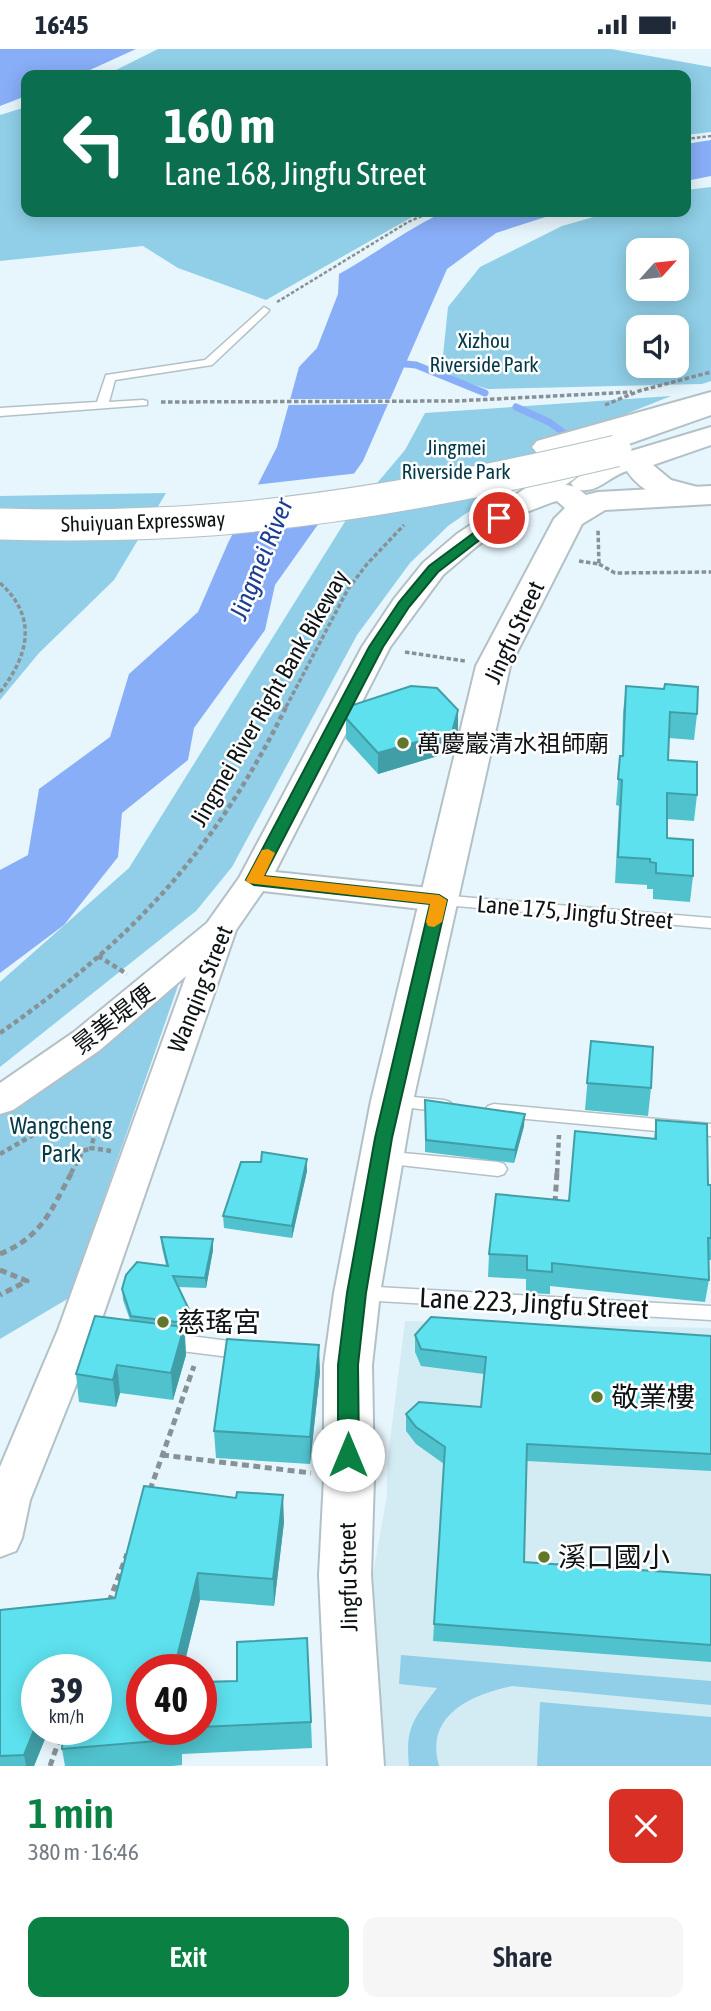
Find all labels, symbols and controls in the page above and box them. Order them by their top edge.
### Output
text: 16:45 [35,10,89,40]
text: 160 m [164,97,275,153]
icon: left [49,98,140,189]
text: Lane 168, Jingfu Street [164,155,427,192]
north arrow [626,238,690,301]
map controls [626,238,689,378]
button: sound [626,315,689,378]
park label: Xizhou Riverside Park [429,328,539,376]
park label: Jingmei Riverside Park [401,435,511,483]
pin [469,488,529,548]
water label: Jingmei River [223,493,299,625]
icon: arrive [480,499,518,537]
street label: Shuiyuan Expressway [60,506,226,536]
street label: Jingmei River Right Bank Bikeway [185,565,354,831]
street label: Jingfu Street [479,577,549,687]
place label: 萬慶巖清水祖師廟 [417,730,609,757]
marker: 萬慶巖清水祖師廟 [395,735,411,751]
street label: Lane 175, Jingfu Street [476,890,674,934]
street label: Wanqing Street [162,922,238,1056]
street label: 景美堤便 [67,979,159,1059]
park label: Wangcheng Park [10,1112,113,1167]
street label: Lane 223, Jingfu Street [418,1281,650,1325]
place label: 慈瑤宮 [177,1306,261,1338]
marker: 慈瑤宮 [155,1314,171,1330]
place label: 敬業樓 [611,1381,695,1413]
marker: 敬業樓 [589,1389,605,1405]
position arrow [311,1418,385,1492]
street label: Jingfu Street [334,1522,362,1632]
place label: 溪口國小 [558,1541,670,1573]
marker: 溪口國小 [536,1549,552,1565]
speed limit sign: 40 [126,1654,217,1745]
text: 39 [50,1670,83,1710]
text: km/h [49,1706,84,1727]
text: 1 min [28,1789,114,1837]
button: close [609,1789,683,1863]
text: 380 m · 16:46 [28,1839,139,1865]
button: Exit [28,1917,349,1997]
button: Share [363,1917,683,1997]

